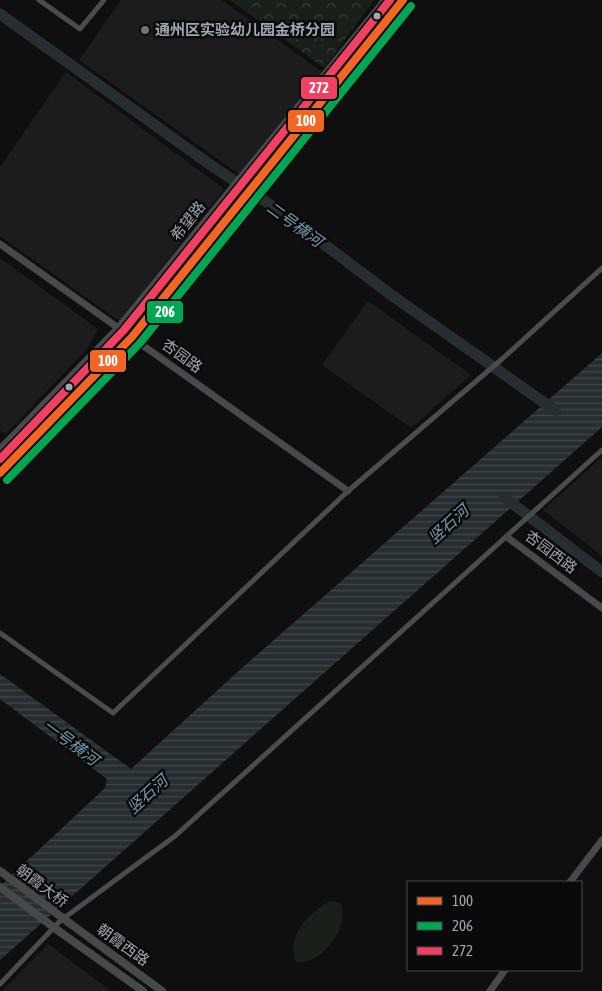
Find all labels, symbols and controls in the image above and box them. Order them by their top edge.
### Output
unlabelled marker [372,11,382,21]
place label: 通州区实验幼儿园金桥分园 [155,21,335,38]
marker: 通州区实验幼儿园金桥分园 [139,24,151,36]
line badge: 272 [300,76,338,100]
text: 272 [309,80,329,96]
line badge: 100 [287,109,325,133]
text: 100 [296,113,316,129]
street label: 希望路 [167,198,208,244]
water label: 二号横河 [264,198,329,252]
line badge: 206 [146,300,184,324]
text: 206 [155,304,175,320]
street label: 杏园路 [159,335,205,376]
line badge: 100 [89,349,127,373]
text: 100 [98,353,118,369]
unlabelled marker [64,382,74,392]
water label: 竖石河 [424,499,474,547]
street label: 杏园西路 [522,527,580,576]
water label: 一号横河 [40,716,104,770]
water label: 竖石河 [123,769,173,817]
street label: 朝霞大桥 [13,861,71,910]
legend [407,881,582,971]
text: 100 [452,892,473,909]
text: 206 [452,917,473,934]
street label: 朝霞西路 [94,920,153,969]
text: 272 [452,942,473,959]

